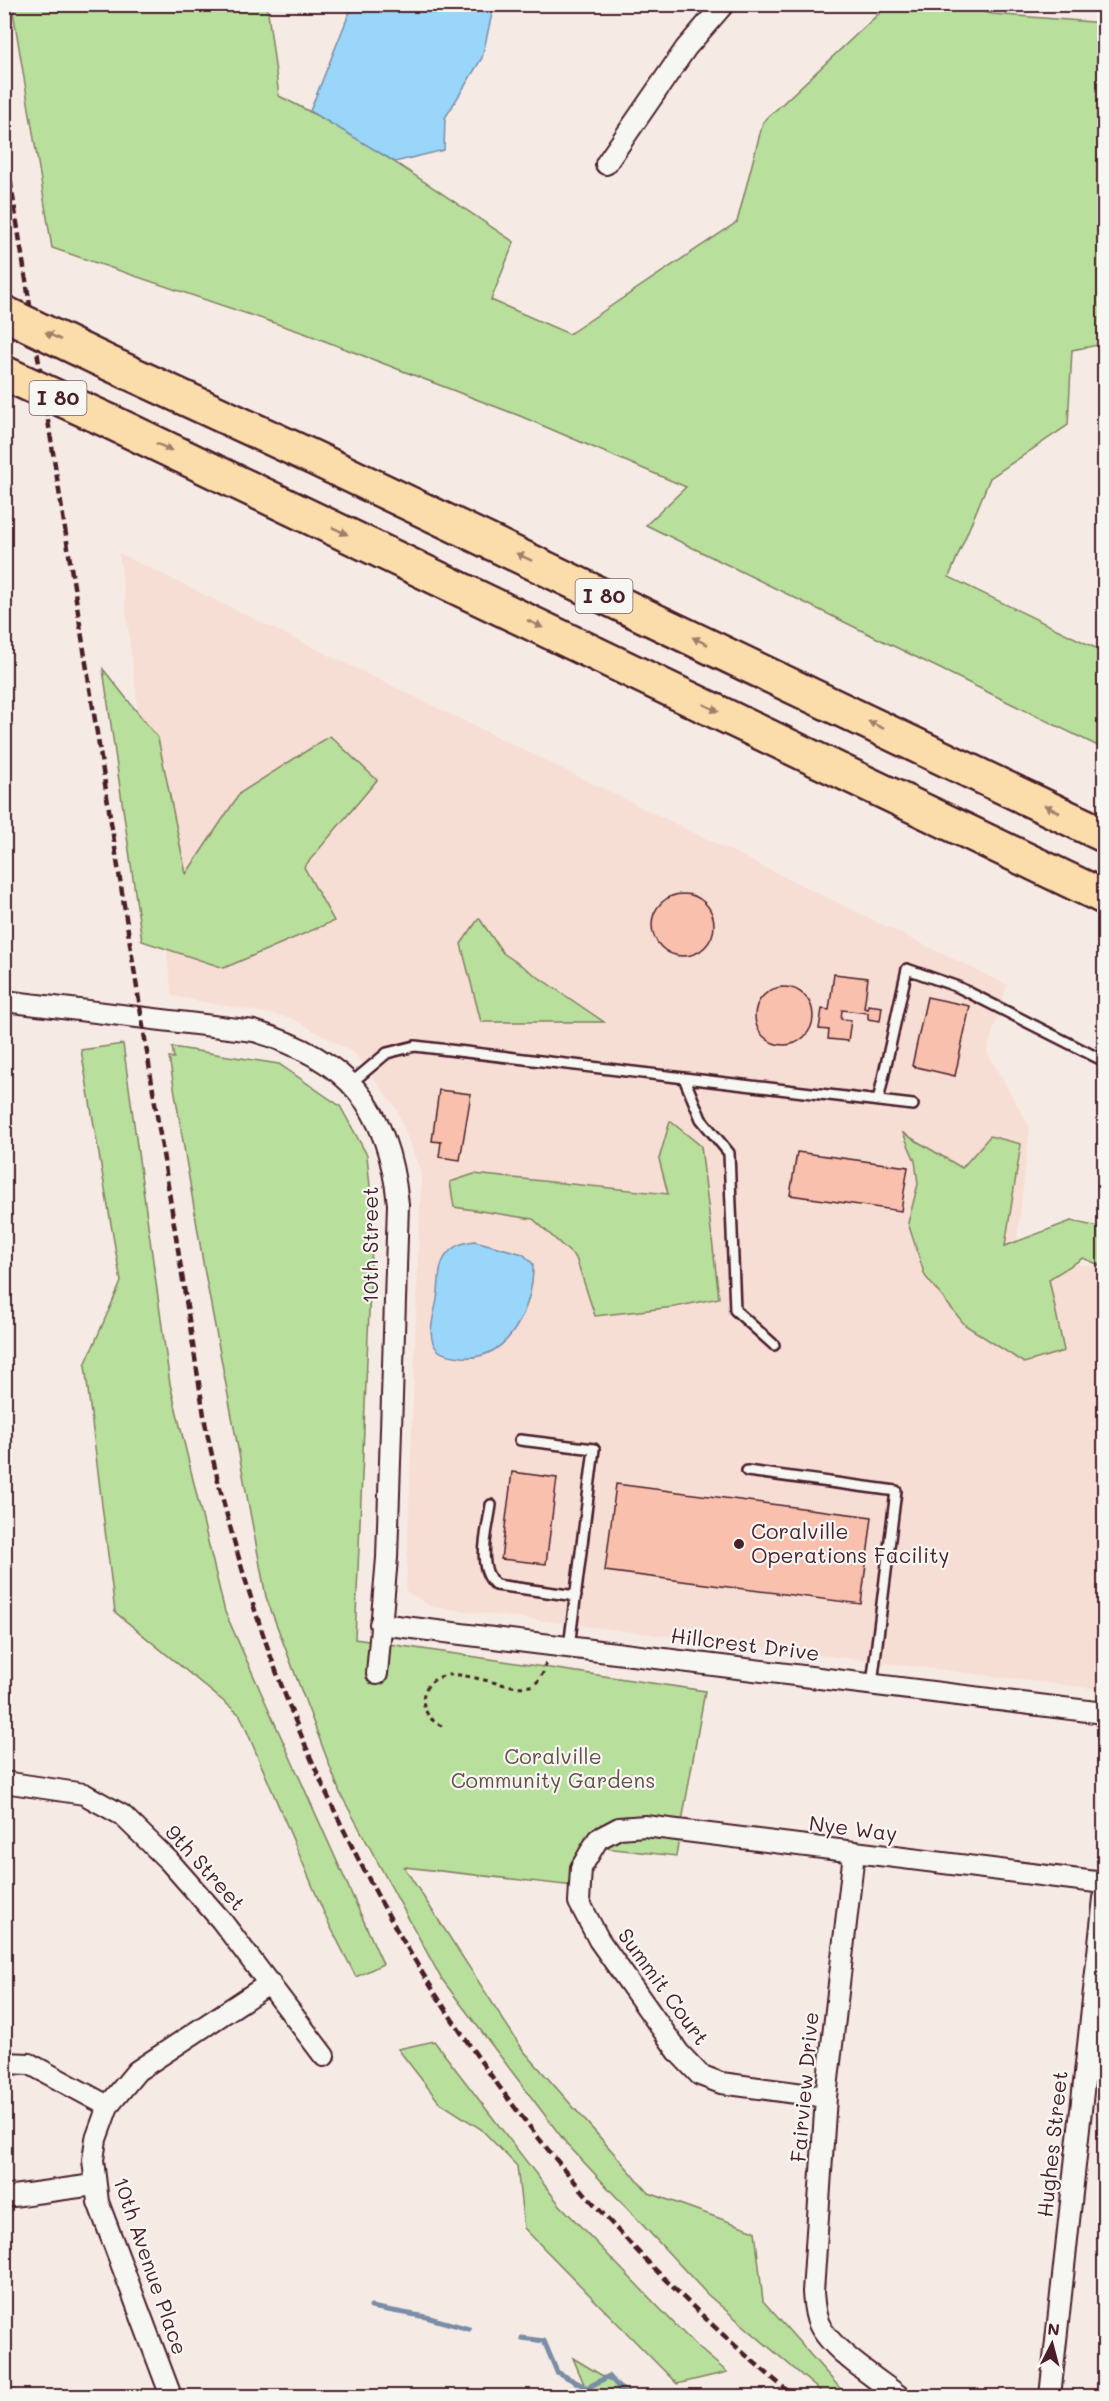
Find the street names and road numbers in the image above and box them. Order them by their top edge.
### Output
road number: I 80 [29,381,86,415]
road number: I 80 [576,579,632,613]
street label: 10th Street [356,1187,383,1304]
street label: Hillcrest Drive [669,1621,821,1666]
street label: Nye Way [808,1809,899,1846]
street label: 9th Street [160,1818,252,1916]
street label: Summit Court [613,1922,716,2050]
street label: Fairview Drive [783,2011,824,2163]
street label: Hughes Street [1030,2069,1073,2218]
street label: 10th Avenue Place [108,2173,194,2358]

